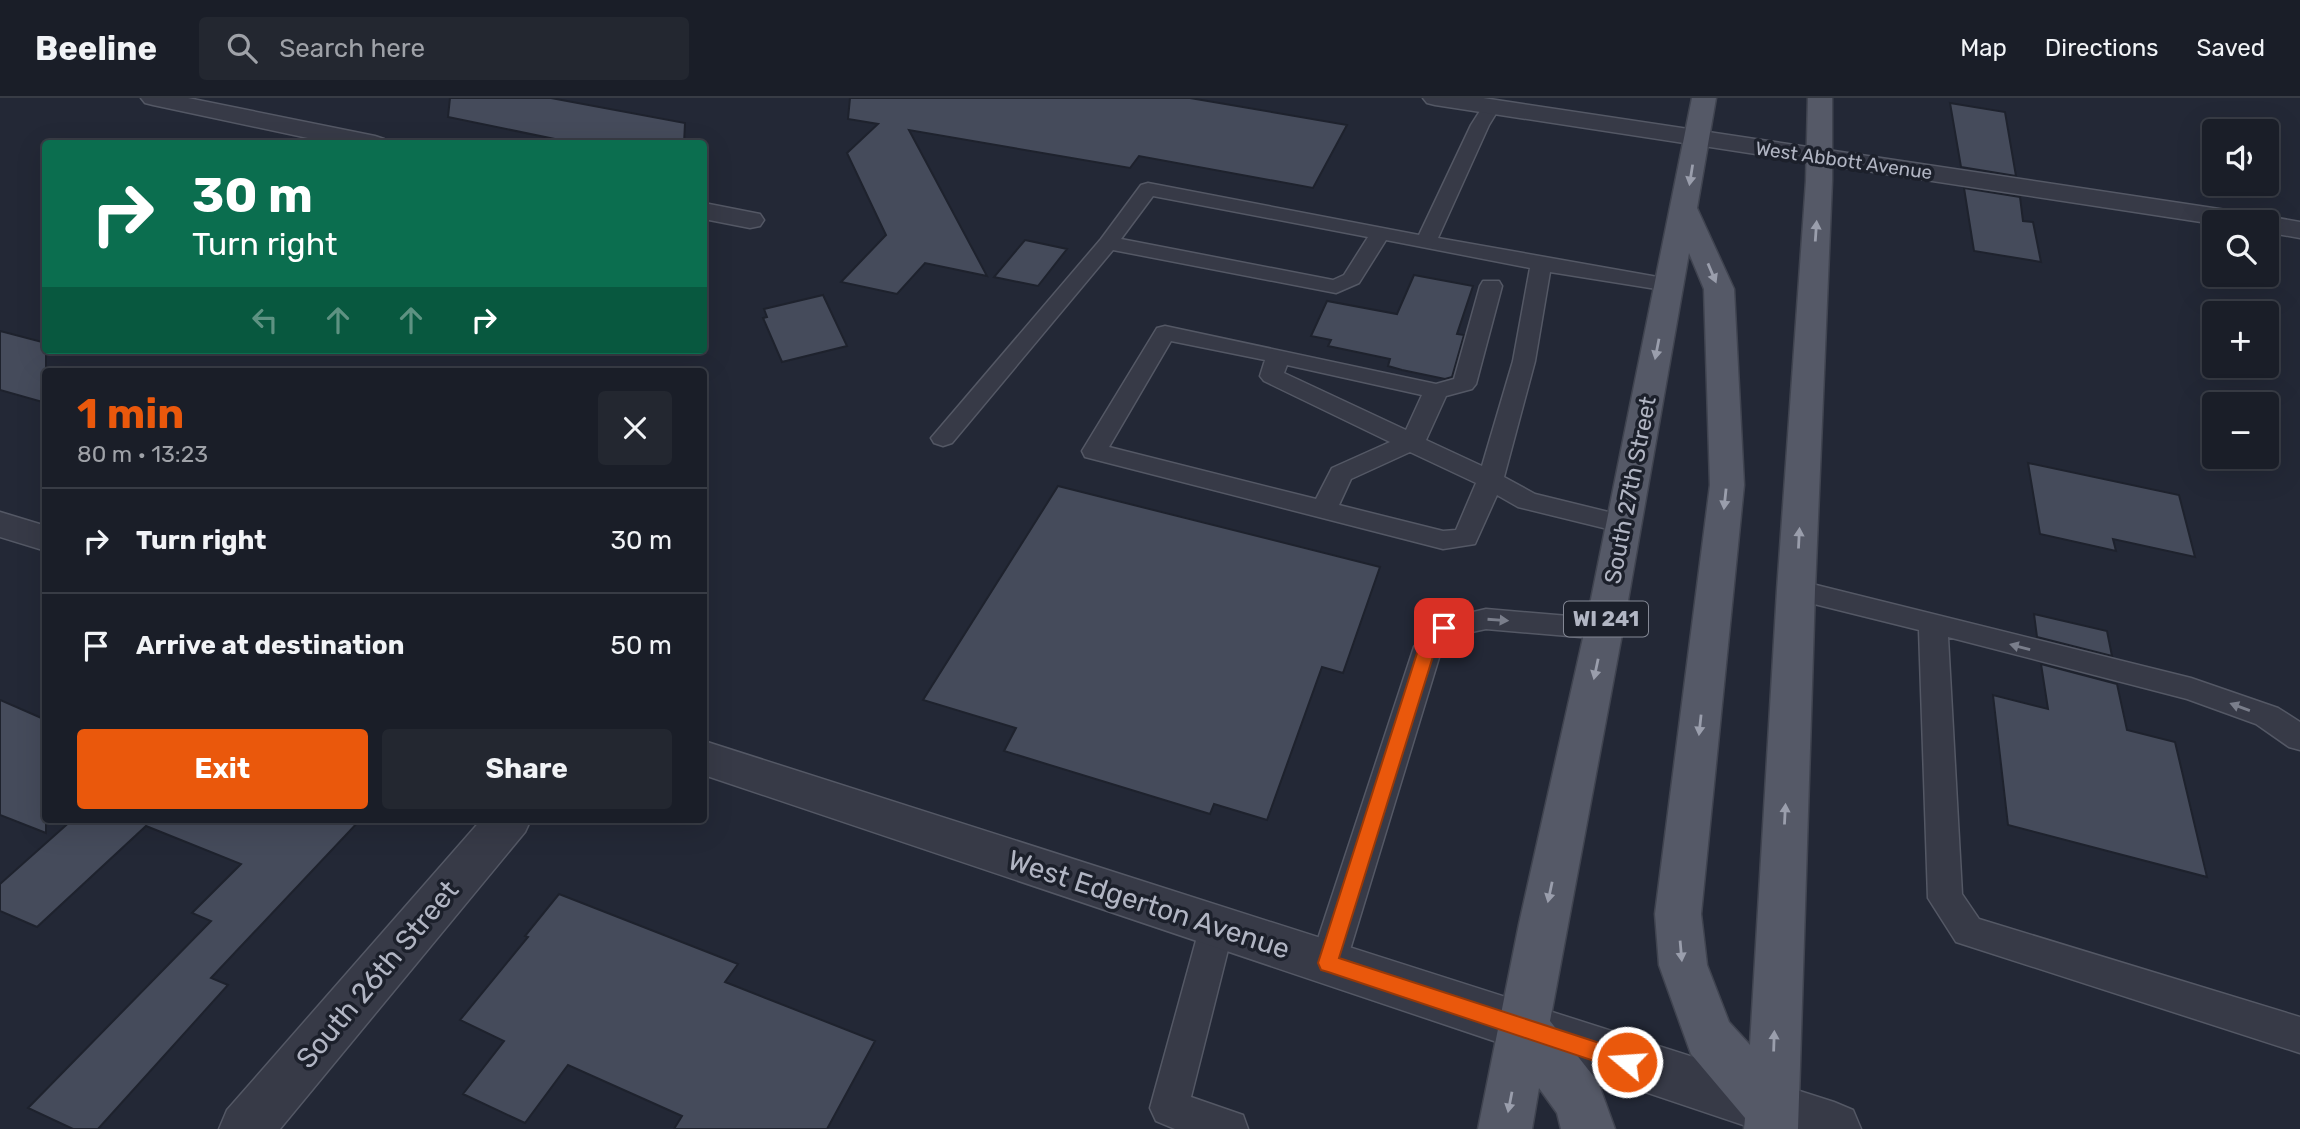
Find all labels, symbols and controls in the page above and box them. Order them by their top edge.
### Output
search box [199,17,689,80]
text: Beeline [35,29,157,68]
icon: search [223,29,261,67]
text: Search here [279,33,425,64]
text: Map [1960,34,2007,62]
text: Directions [2045,34,2158,62]
text: Saved [2196,34,2265,62]
map controls [2202,119,2279,469]
button: sound [2202,119,2279,196]
street label: West Abbott Avenue [1754,137,1934,184]
one-way arrow [1685,164,1696,186]
text: 30 m [192,166,313,224]
icon: right [77,168,168,259]
button: search [2202,210,2279,287]
one-way arrow [1810,219,1821,241]
text: Turn right [192,225,337,263]
one-way arrow [1707,263,1718,284]
icon: left [246,301,284,339]
icon: ahead [319,301,357,339]
icon: ahead [392,301,430,339]
icon: right [465,301,503,339]
button: + [2202,301,2279,378]
one-way arrow [1651,339,1662,361]
text: 1 min [77,389,184,439]
button: close [598,391,672,465]
button: − [2202,392,2279,469]
street label: South 27th Street [1598,394,1662,586]
text: 80 m · 13:23 [77,440,208,468]
one-way arrow [1720,488,1731,510]
icon: right [77,522,115,560]
text: Turn right [136,525,266,556]
text: 30 m [610,525,672,556]
one-way arrow [1793,526,1804,548]
pin [1414,598,1474,658]
road number: WI 241 [1564,602,1648,636]
icon: arrive [1425,609,1463,647]
one-way arrow [1487,615,1509,626]
icon: arrive [77,627,115,665]
text: Arrive at destination [136,630,404,661]
text: 50 m [611,630,672,661]
one-way arrow [2009,641,2031,652]
one-way arrow [1591,658,1602,680]
one-way arrow [2229,701,2250,712]
one-way arrow [1694,714,1705,736]
button: Exit [77,729,368,809]
button: Share [382,729,672,809]
one-way arrow [1779,802,1790,824]
street label: West Edgerton Avenue [1004,843,1294,966]
street label: South 26th Street [289,874,465,1075]
one-way arrow [1544,881,1555,903]
one-way arrow [1676,941,1687,963]
position arrow [1590,1025,1664,1099]
one-way arrow [1769,1030,1780,1052]
one-way arrow [1504,1091,1515,1113]

